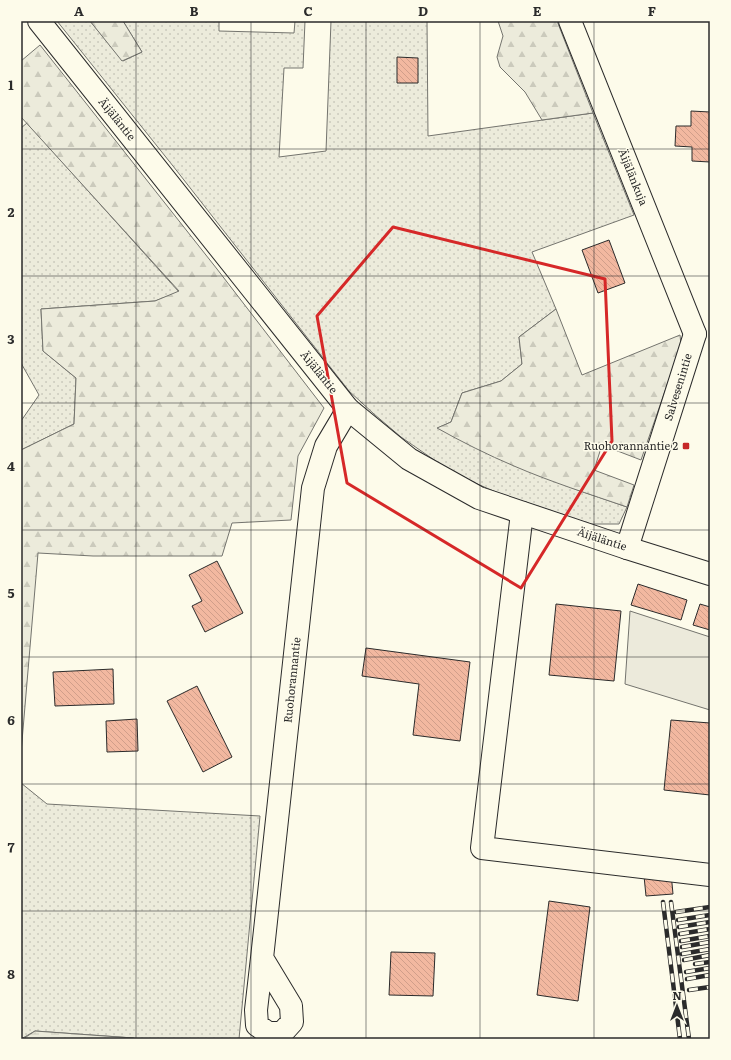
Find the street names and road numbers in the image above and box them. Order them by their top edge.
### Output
street label: Äijäläntie [95,93,140,144]
street label: Äijälänkuja [615,146,653,208]
street label: Äijäläntie [297,346,342,397]
street label: Salvesenintie [659,351,695,422]
street label: Äijäläntie [575,523,629,554]
street label: Ruohorannantie [279,636,304,724]

